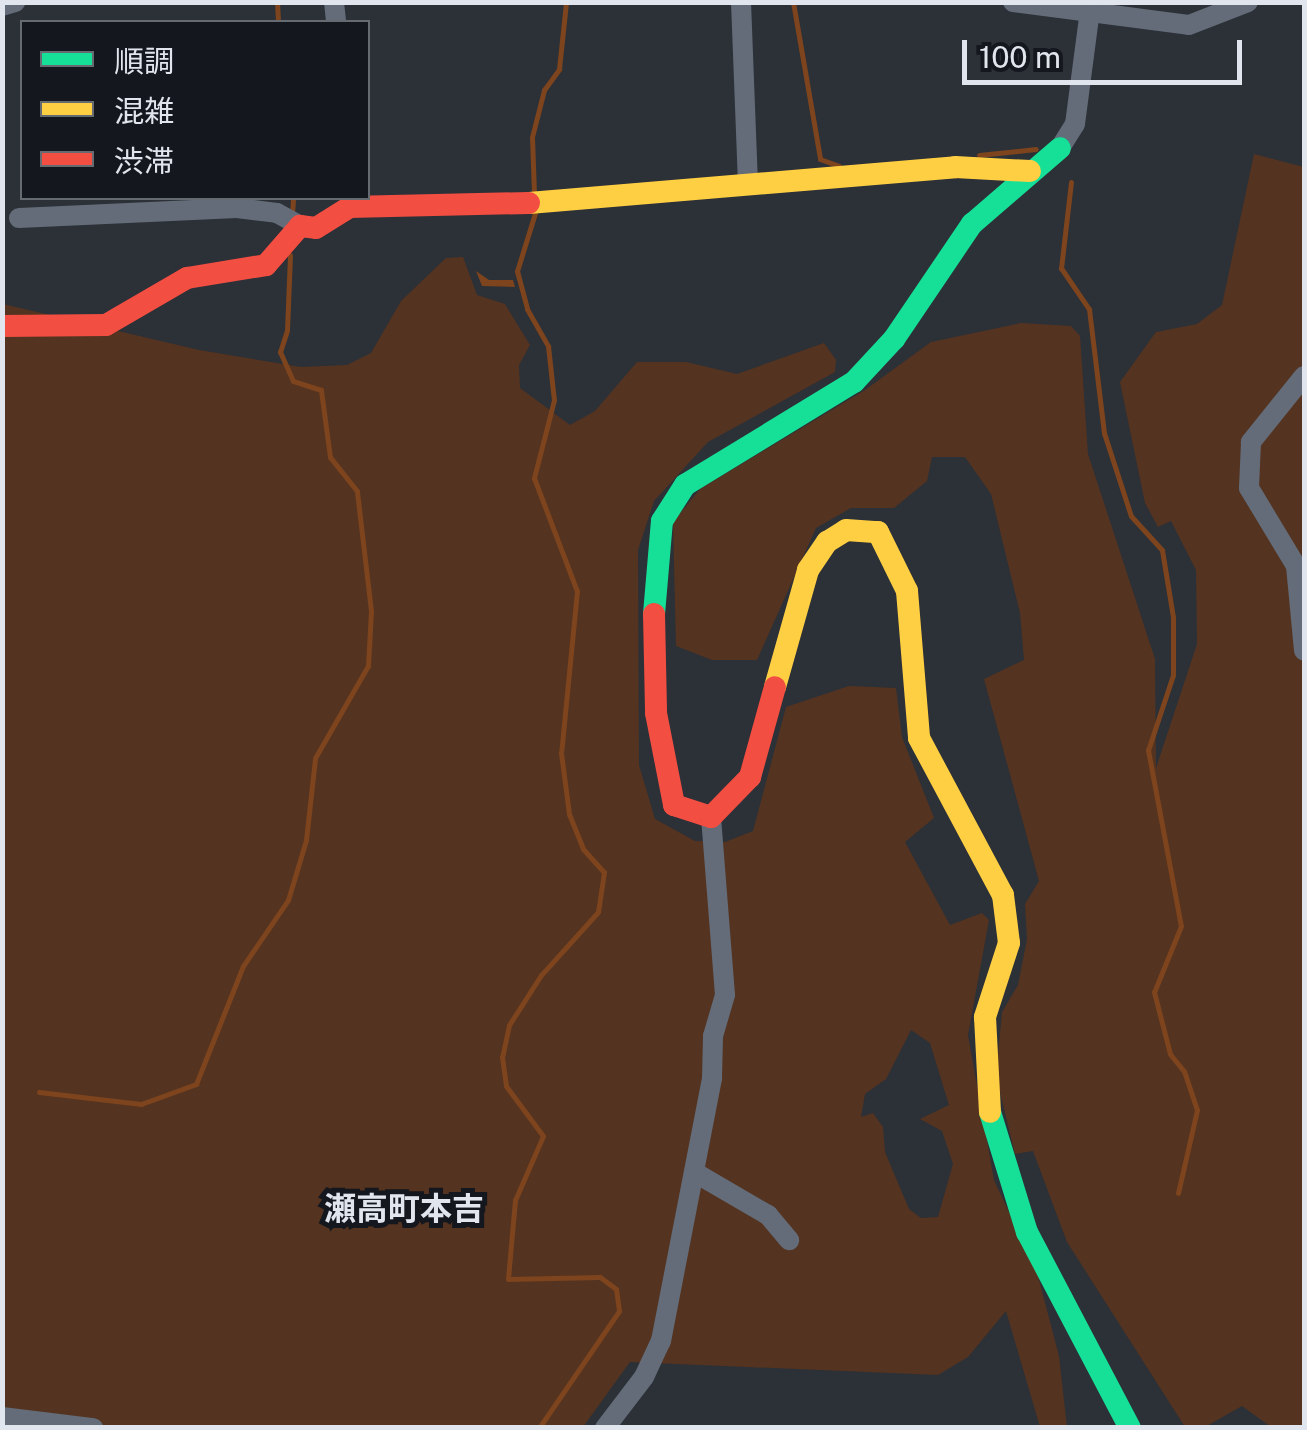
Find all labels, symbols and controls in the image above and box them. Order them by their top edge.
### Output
legend [20,20,370,200]
scale bar [967,20,1247,82]
text: 100 m [979,39,1061,75]
text: 順調 [114,43,174,79]
text: 混雑 [114,93,174,129]
text: 渋滞 [114,143,174,179]
district label: 瀬高町本吉 [324,1190,484,1228]

